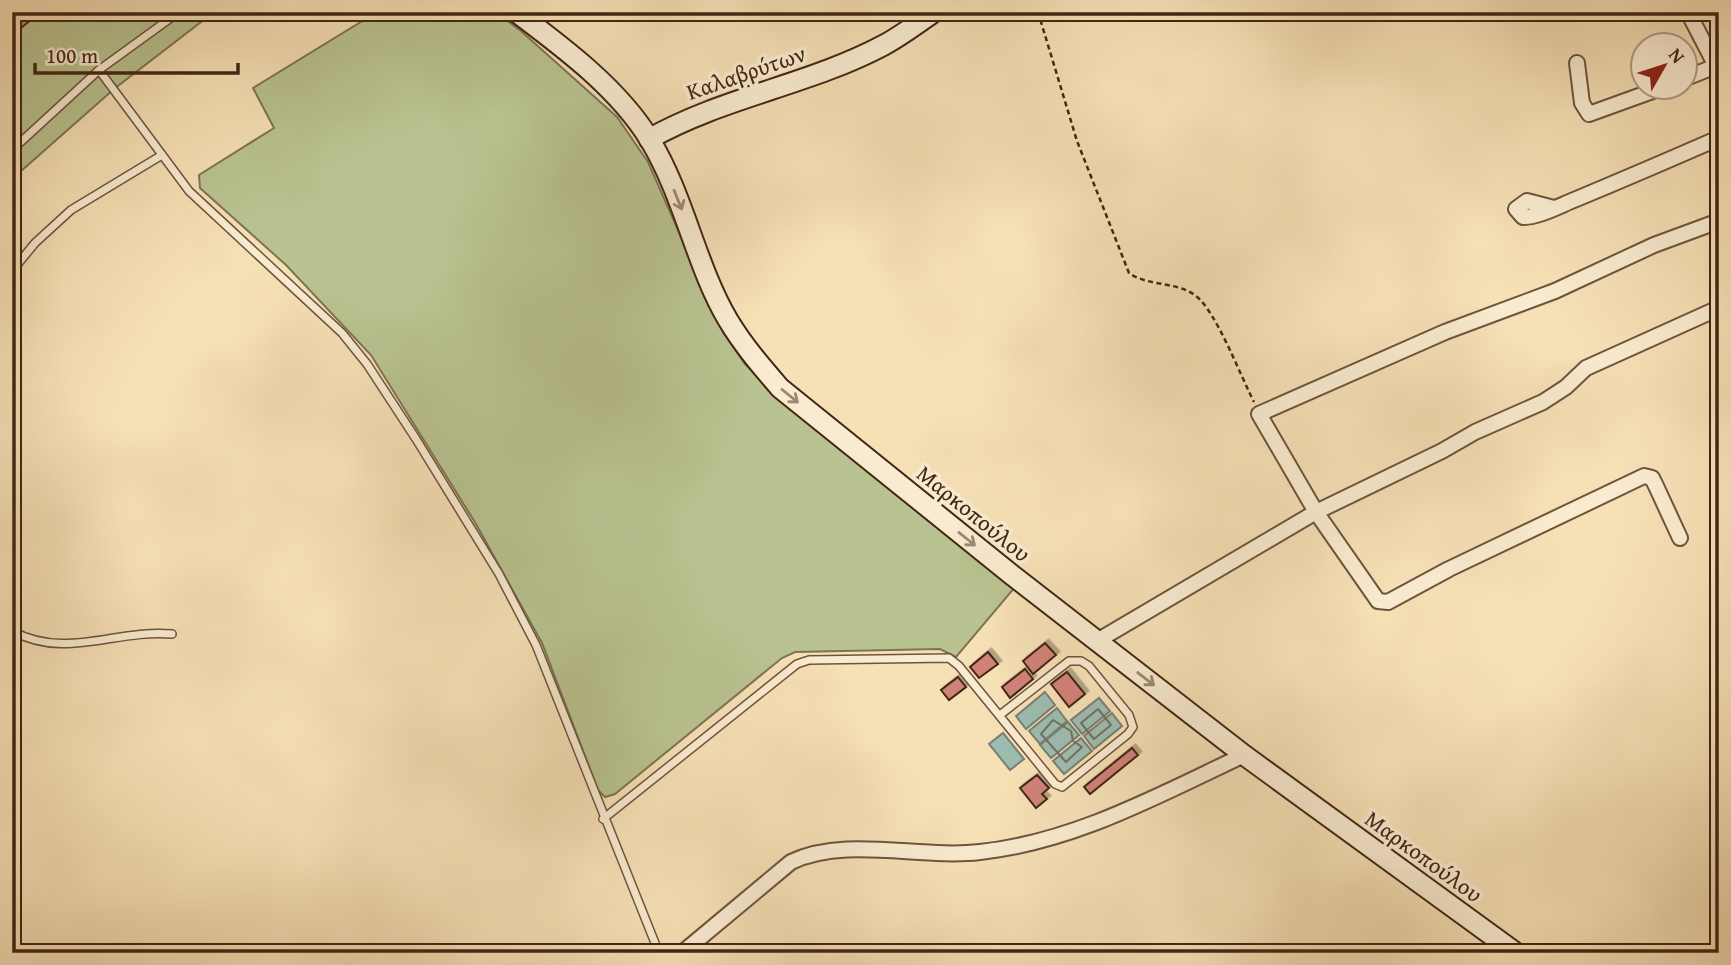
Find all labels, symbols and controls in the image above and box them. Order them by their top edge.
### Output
scale bar [35,32,238,76]
north arrow [1630,32,1700,102]
street label: Καλαβρύτων [682,36,810,108]
text: 100 m [46,40,98,71]
text: N [1662,42,1692,69]
one-way arrow [673,189,686,211]
one-way arrow [780,388,798,403]
street label: Μαρκοπούλου [910,457,1038,569]
one-way arrow [957,531,975,546]
one-way arrow [1136,671,1154,686]
street label: Μαρκοπούλου [1358,802,1490,910]

